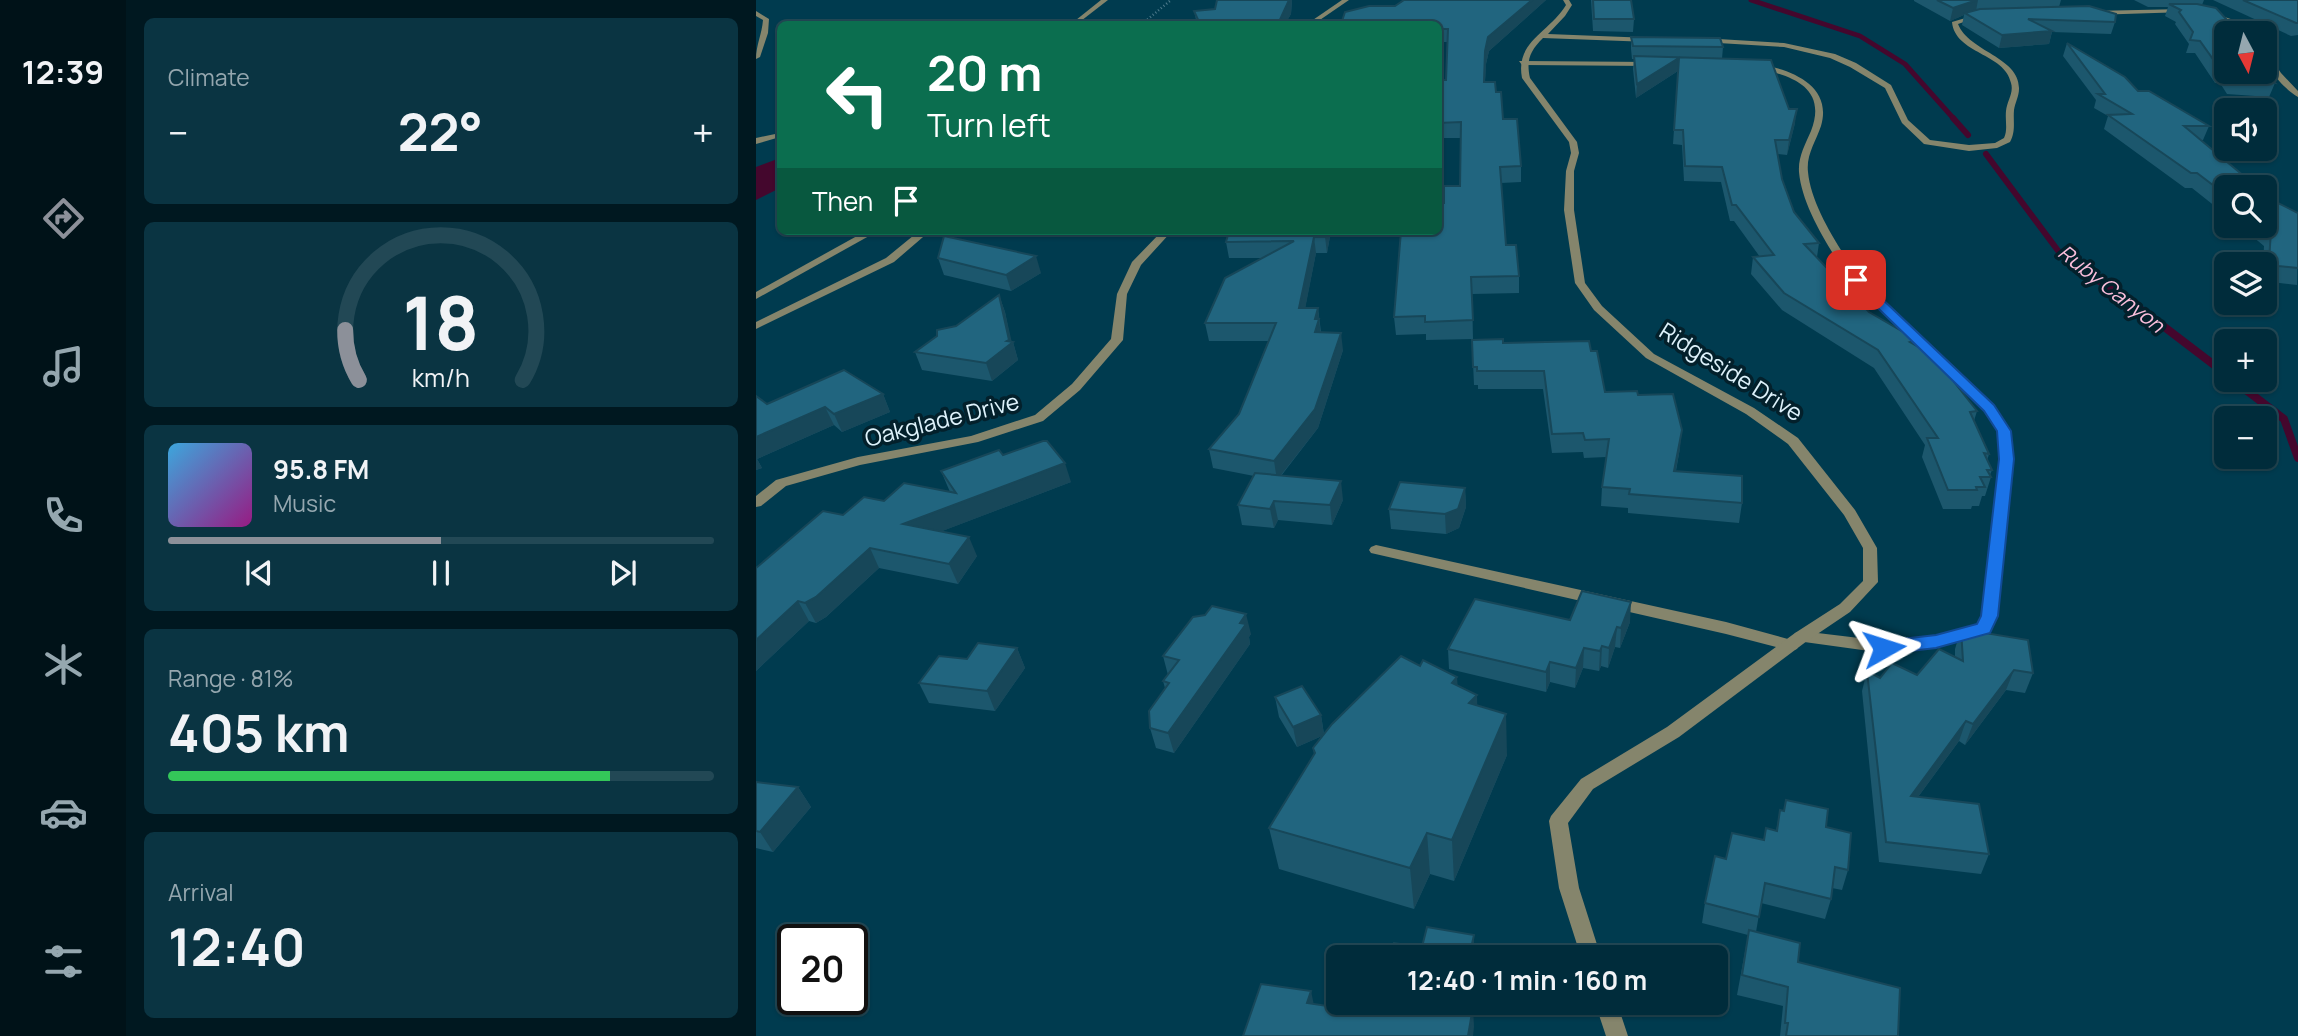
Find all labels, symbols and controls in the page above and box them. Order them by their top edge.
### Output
north arrow [2214,21,2277,84]
map controls [2214,21,2277,469]
text: 20 m [927,39,1042,106]
icon: left [812,49,903,140]
text: 12:39 [22,50,104,94]
text: Climate [168,61,250,93]
text: 22° [398,96,483,167]
button: sound [2214,98,2277,161]
text: Turn left [927,103,1051,147]
text: − [168,106,189,158]
text: + [692,106,714,158]
button: search [2214,175,2277,238]
icon: arrive [887,182,925,220]
text: Then [812,183,873,219]
icon: directions [39,194,88,243]
water label: Ruby Canyon [2053,238,2172,339]
pin [1826,250,1886,310]
button: layers [2214,252,2277,315]
icon: arrive [1837,261,1875,299]
text: 18 [403,273,479,373]
street label: Ridgeside Drive [1654,314,1809,428]
button: + [2214,329,2277,392]
icon: music [39,342,88,391]
text: km/h [412,360,470,395]
street label: Oakglade Drive [861,384,1022,454]
button: − [2214,406,2277,469]
text: 95.8 FM [273,451,369,487]
text: Music [273,487,336,519]
icon: phone [39,491,88,540]
icon: previous [240,554,278,592]
icon: pause [422,554,460,592]
icon: next [604,554,642,592]
position arrow [1847,611,1921,685]
icon: climate [39,640,88,689]
text: Range · 81% [168,662,293,694]
text: 405 km [168,697,349,768]
icon: car [39,788,88,837]
text: Arrival [168,876,234,908]
text: 12:40 [168,911,305,982]
speed limit sign: 20 [777,924,868,1015]
icon: filters [39,937,88,986]
text: 12:40 · 1 min · 160 m [1407,962,1647,998]

